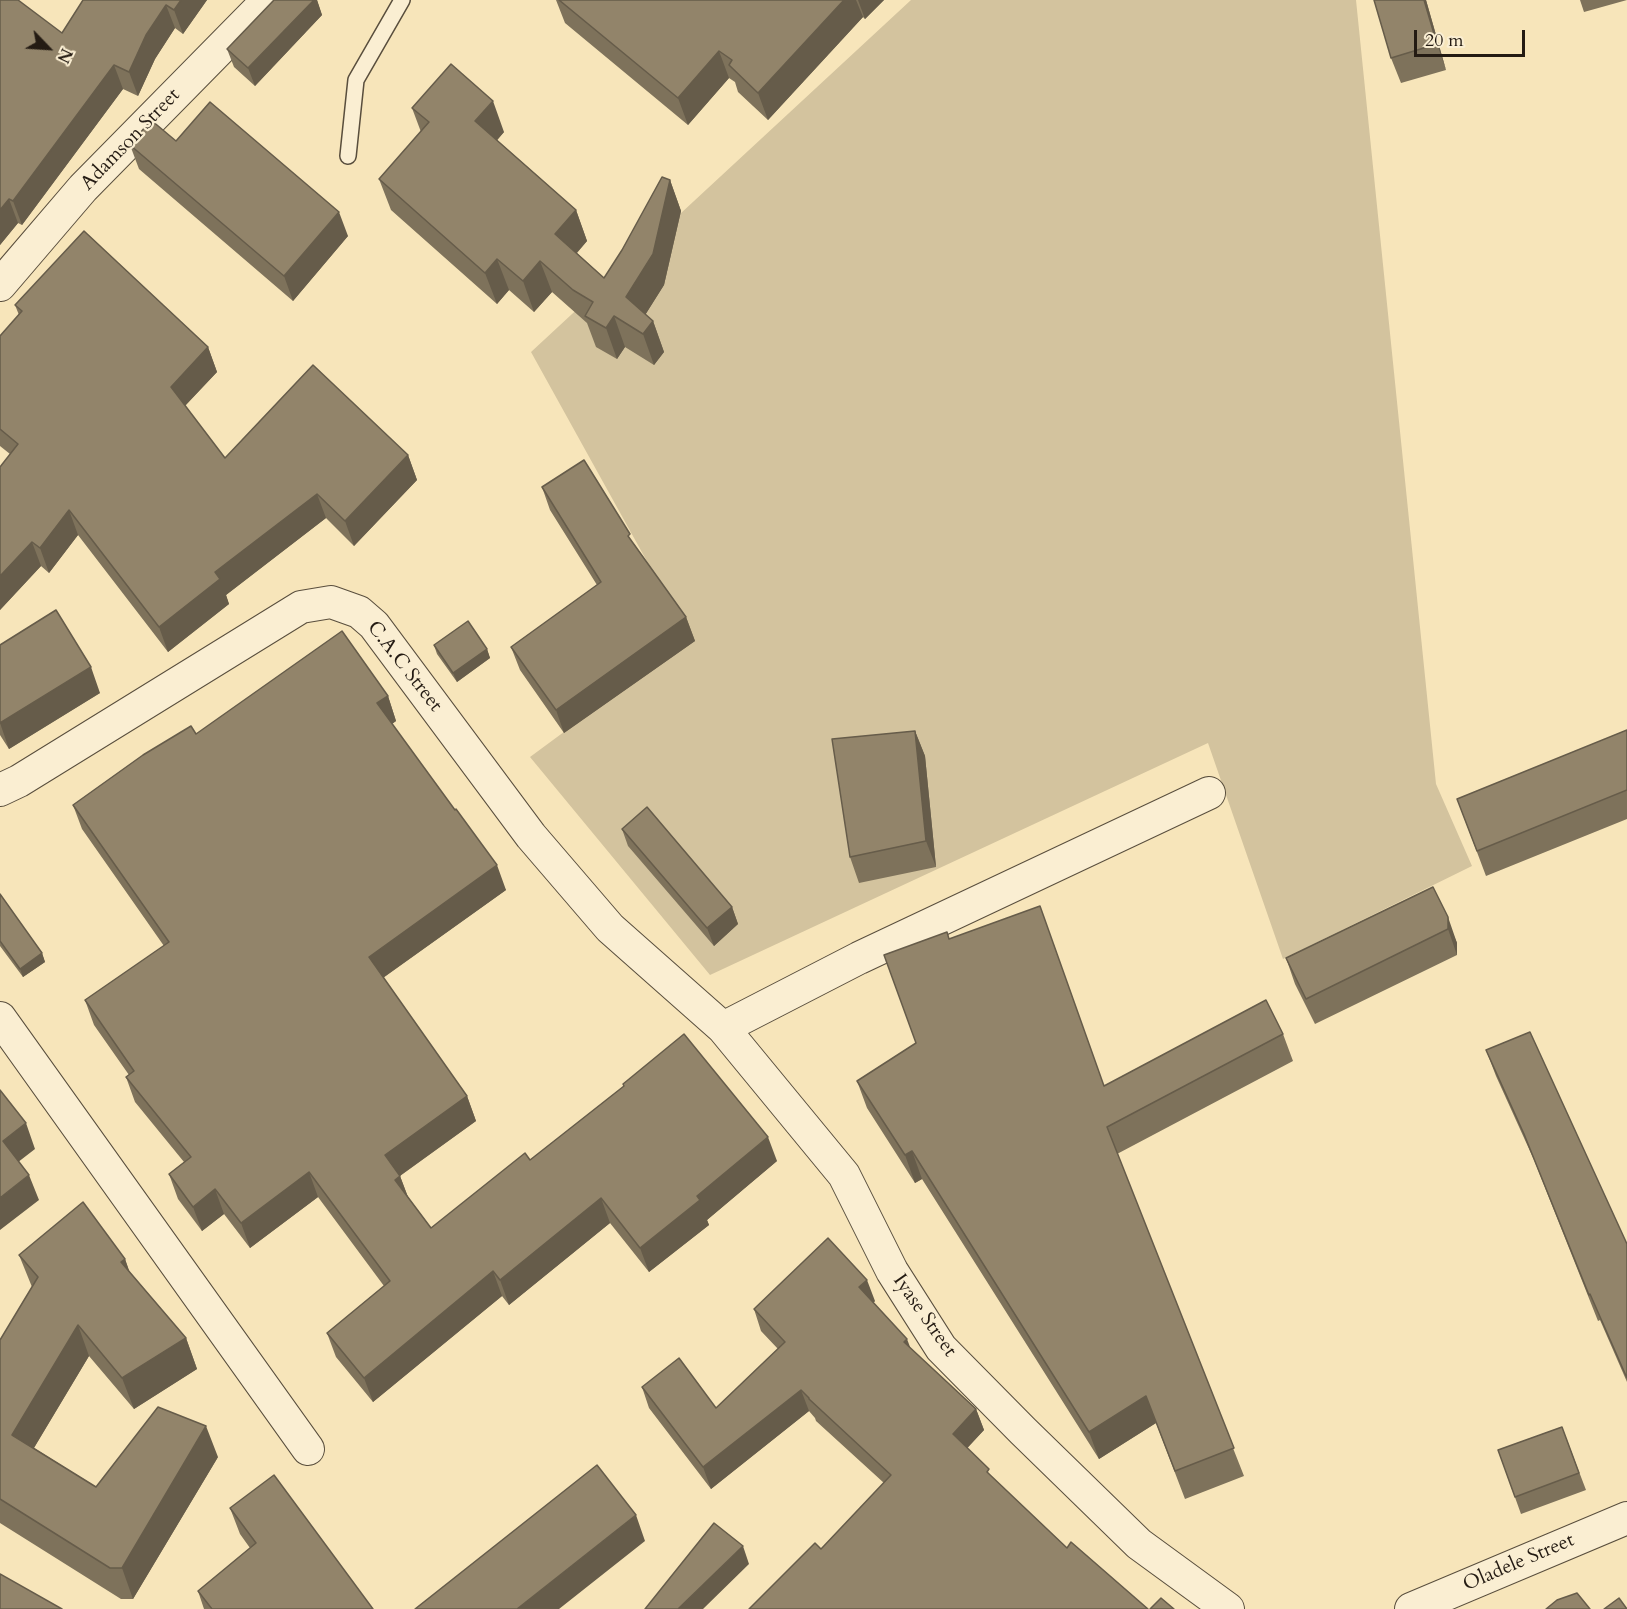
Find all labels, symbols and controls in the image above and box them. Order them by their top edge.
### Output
north arrow [18,18,78,78]
scale bar [1417,18,1528,56]
text: 20 m [1425,28,1464,53]
text: N [51,45,77,67]
street label: Adamson Street [76,84,186,196]
street label: C.A.C Street [361,617,447,717]
street label: Iyase Street [887,1270,961,1362]
street label: Oladele Street [1460,1529,1578,1597]

